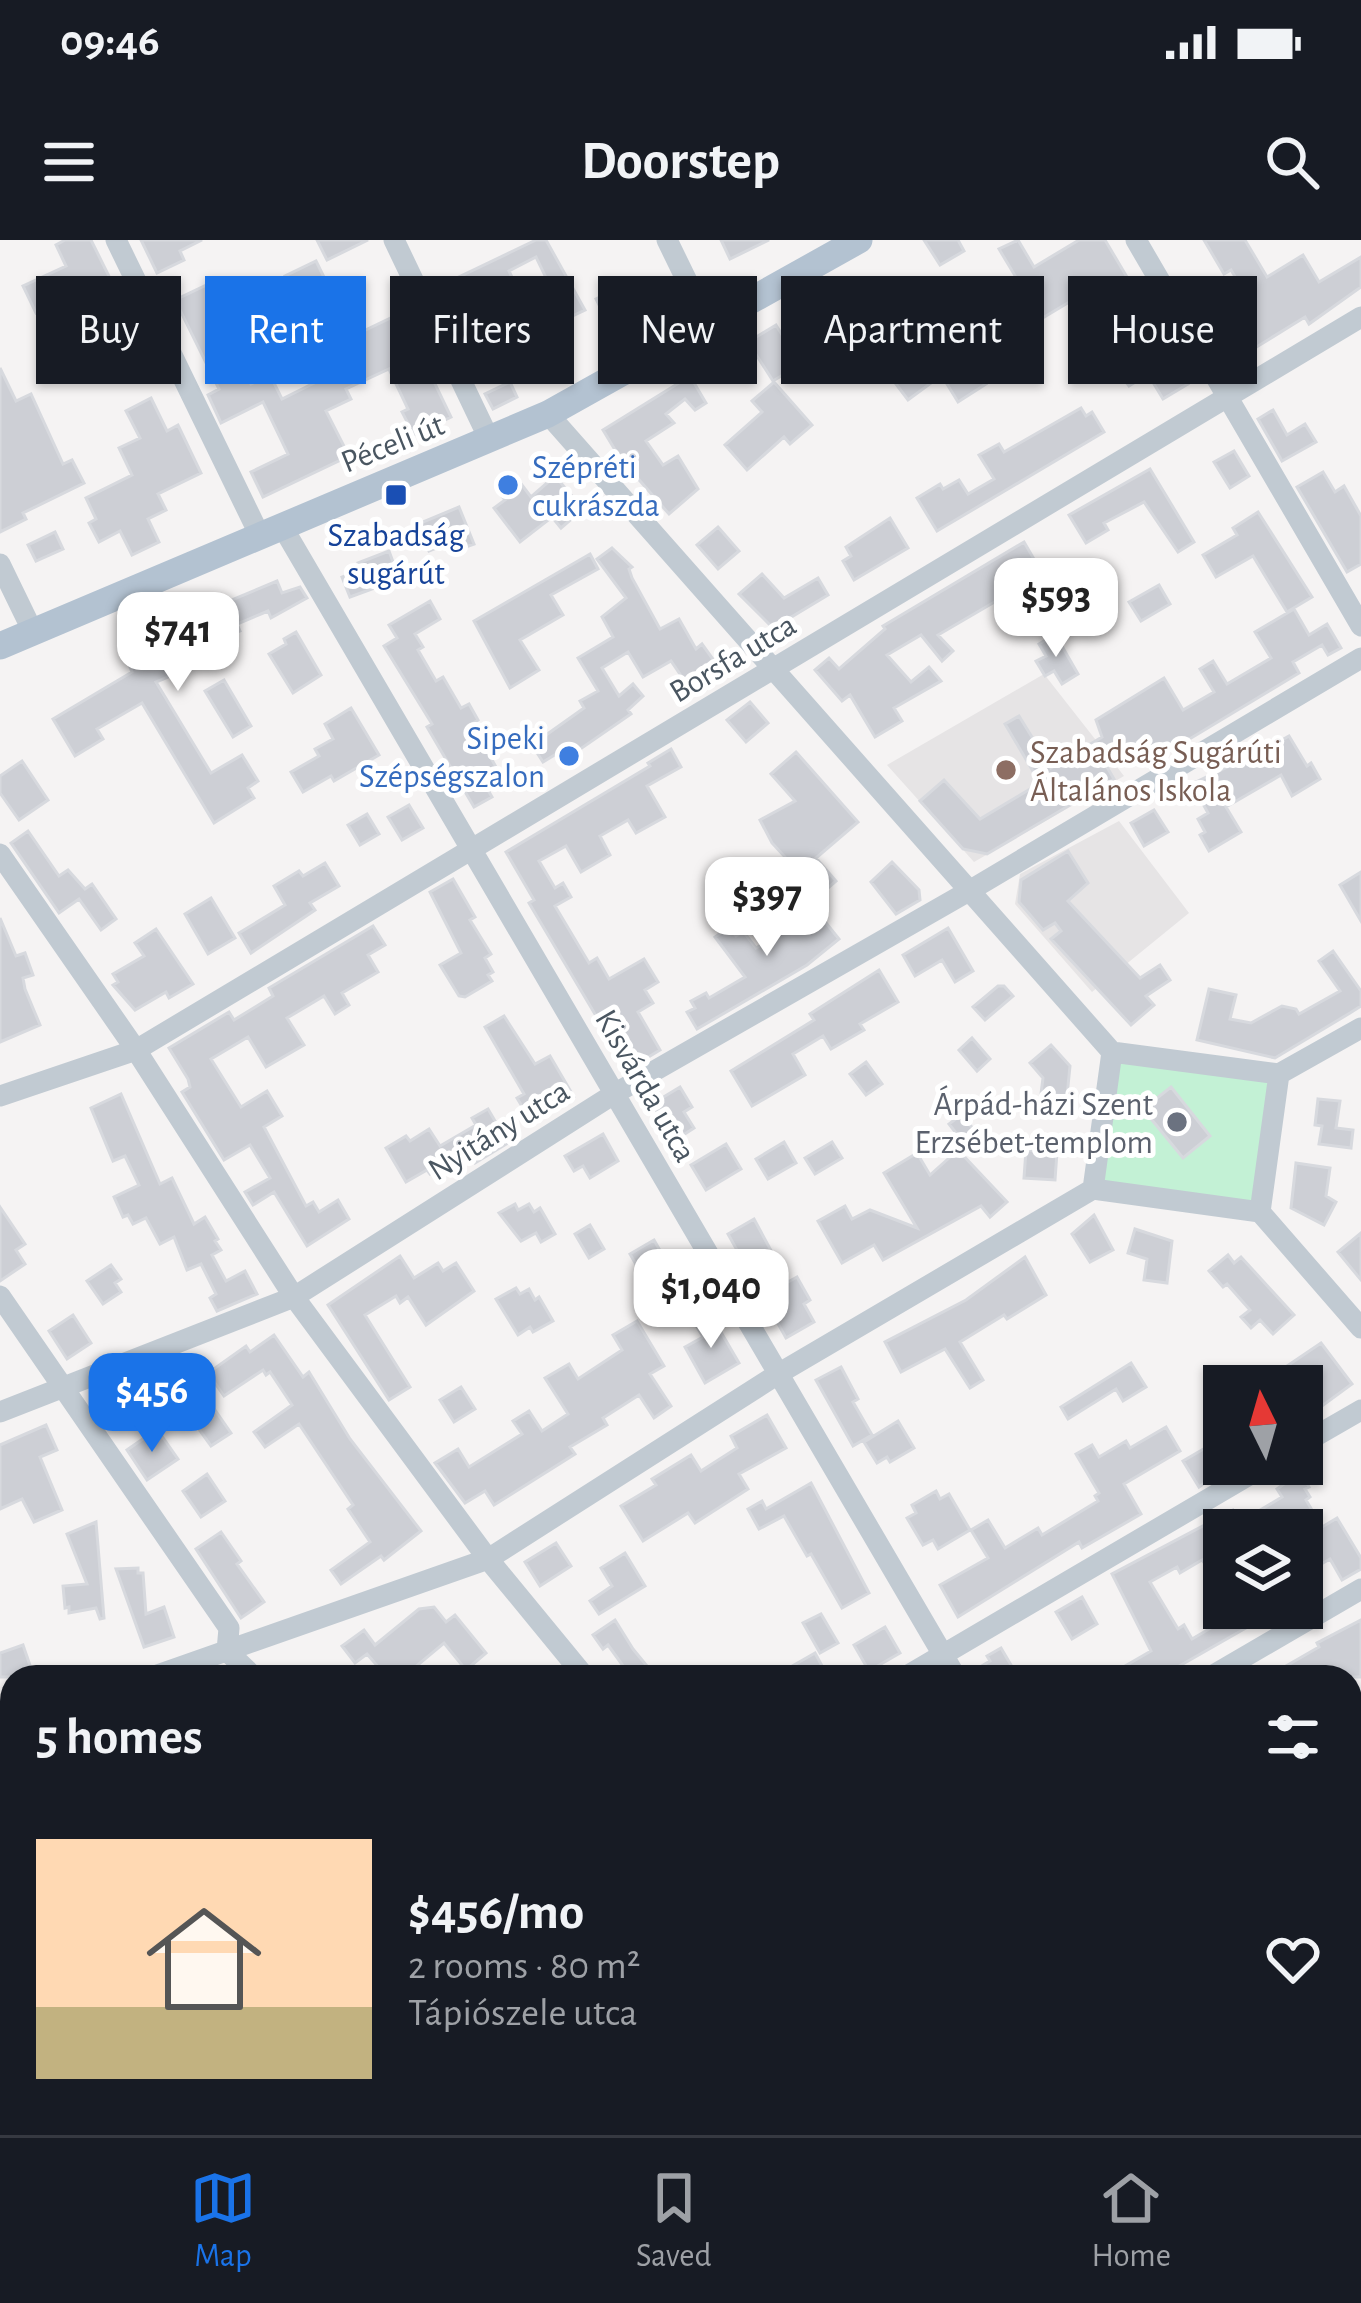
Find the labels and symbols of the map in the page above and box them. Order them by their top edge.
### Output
street label: Péceli út [337,409,450,480]
place label: Szépréti cukrászda [532,452,660,523]
marker: Szépréti cukrászda [495,472,521,498]
marker: Szabadság sugárút [383,482,409,508]
place label: Szabadság sugárút [327,520,465,591]
pin: $593 [985,558,1127,660]
pin: $741 [107,592,249,694]
street label: Borsfa utca [664,609,802,710]
place label: Sipeki Szépségszalon [359,723,545,794]
place label: Szabadság Sugárúti Általános Iskola [1030,737,1282,808]
marker: Sipeki Szépségszalon [556,743,582,769]
marker: Szabadság Sugárúti Általános Iskola [993,757,1019,783]
pin: $397 [696,857,838,959]
street label: Kisvárda utca [588,1005,702,1168]
street label: Nyitány utca [423,1075,576,1187]
place label: Árpád-házi Szent Erzsébet-templom [914,1085,1153,1160]
marker: Árpád-házi Szent Erzsébet-templom [1164,1109,1190,1135]
pin: $1,040 [613,1249,809,1351]
pin: $456 [81,1353,223,1455]
north arrow [1203,1365,1323,1485]

